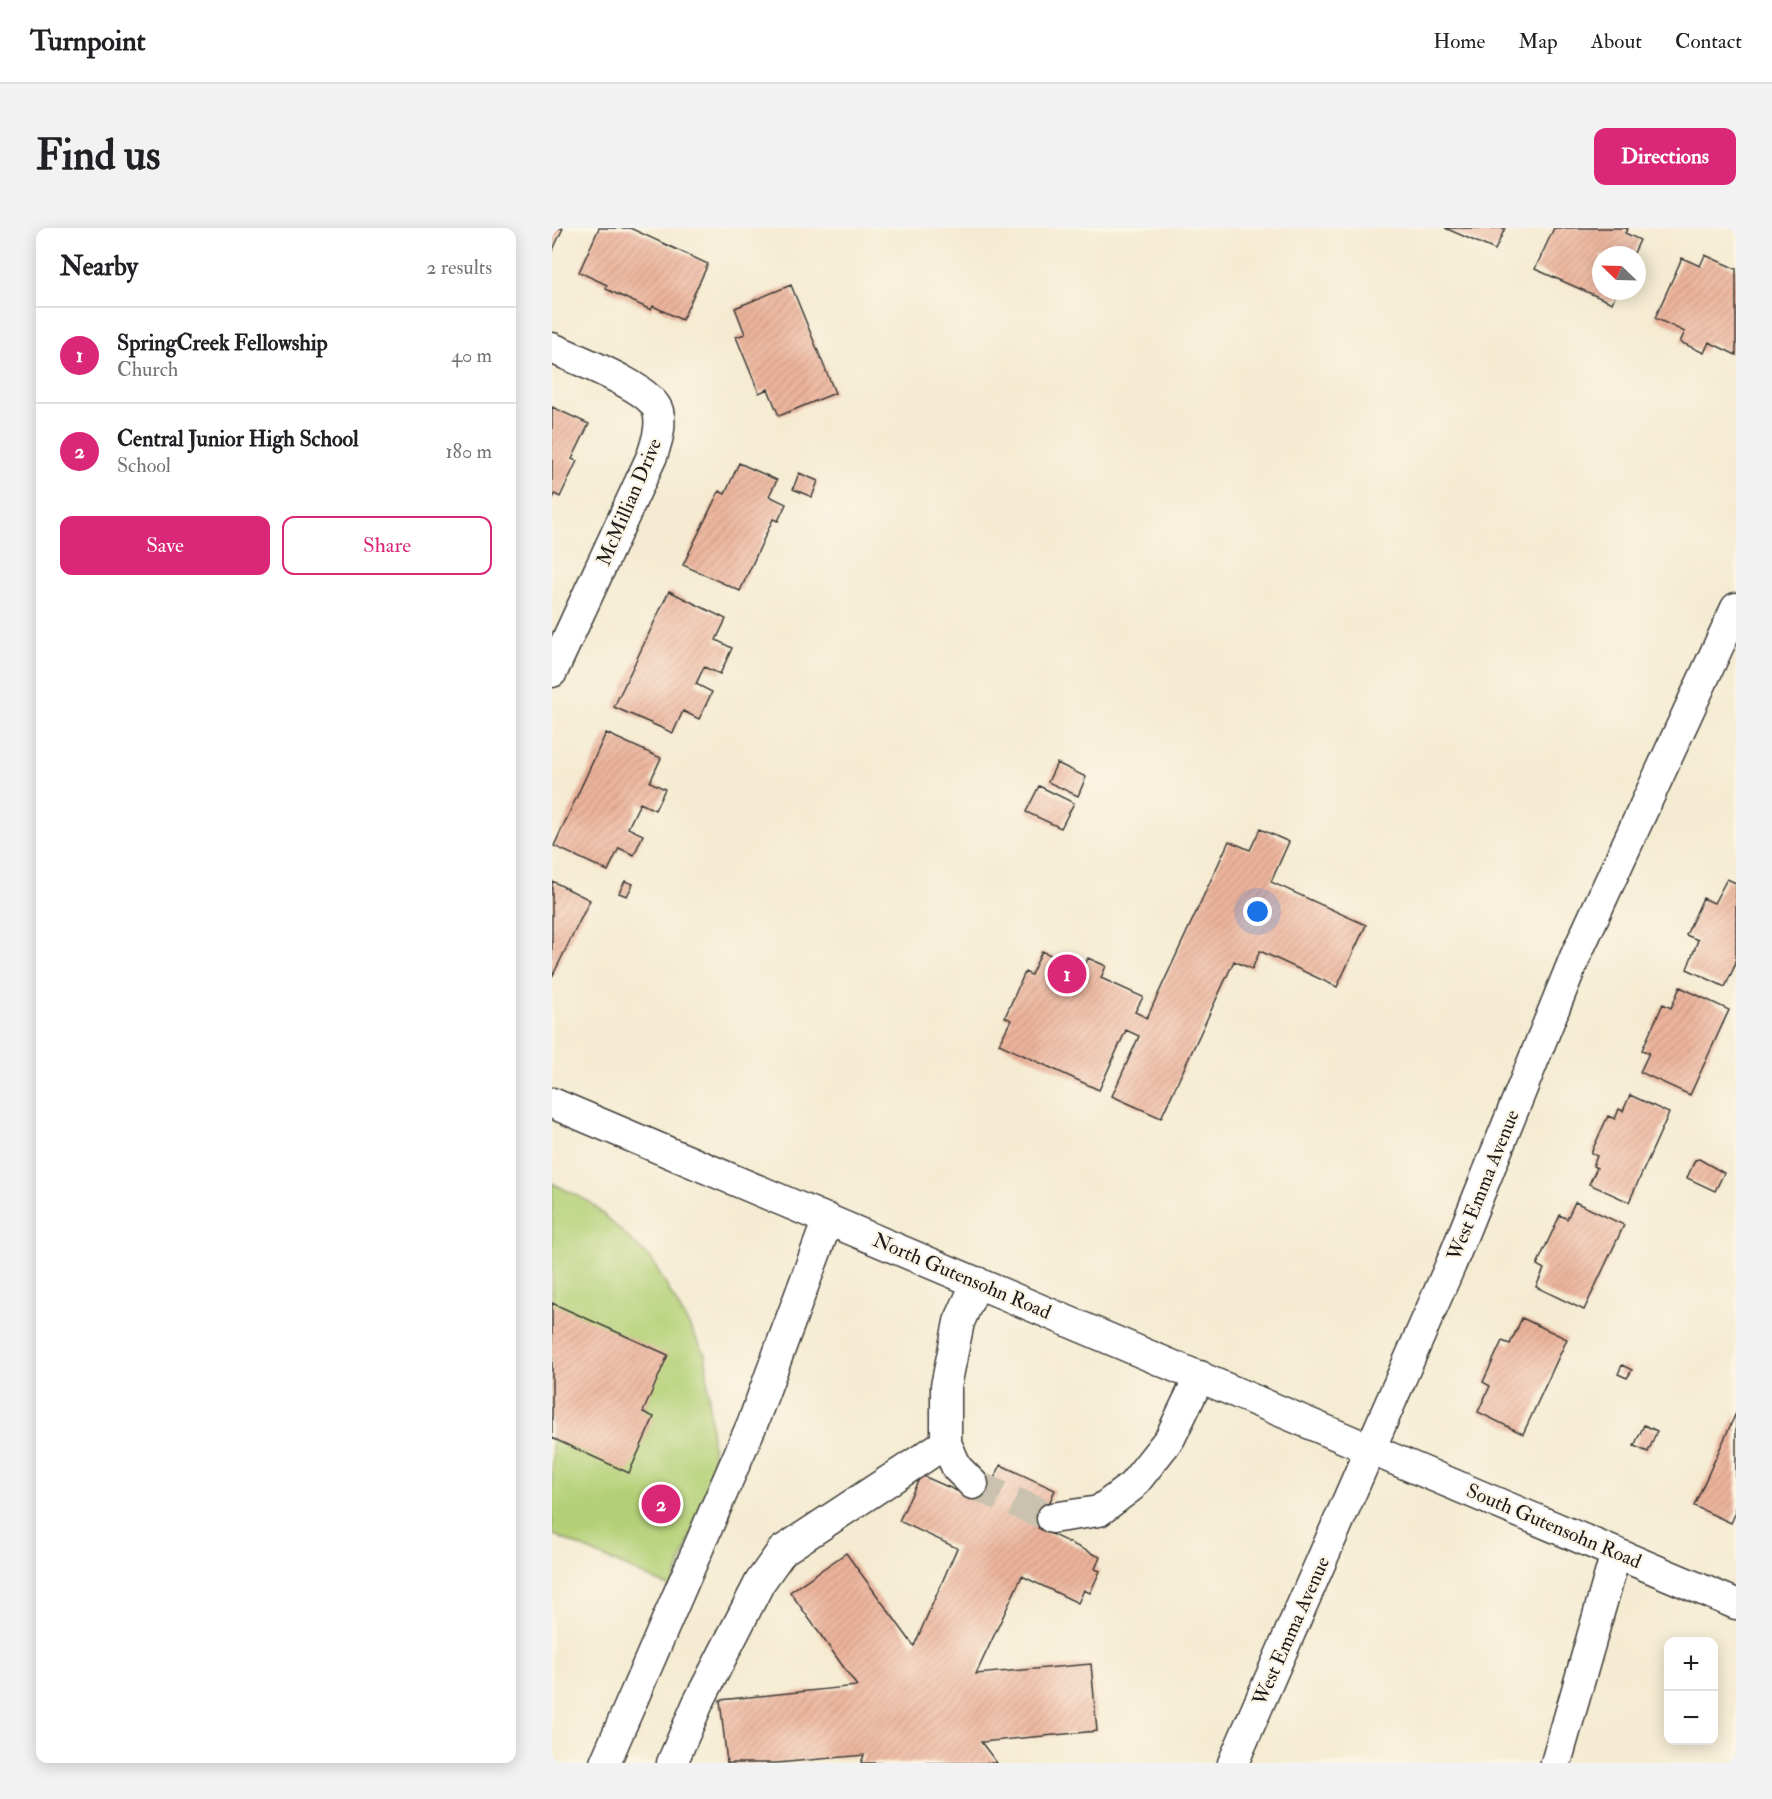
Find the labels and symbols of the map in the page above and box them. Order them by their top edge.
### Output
north arrow [1592,246,1646,300]
street label: McMillian Drive [591,435,667,569]
your location [1243,897,1272,926]
pin: 1 [1048,952,1086,996]
street label: West Emma Avenue [1441,1106,1525,1265]
street label: North Gutensohn Road [869,1227,1055,1325]
street label: South Gutensohn Road [1463,1478,1645,1574]
pin: 2 [642,1482,680,1526]
street label: West Emma Avenue [1247,1553,1335,1710]

